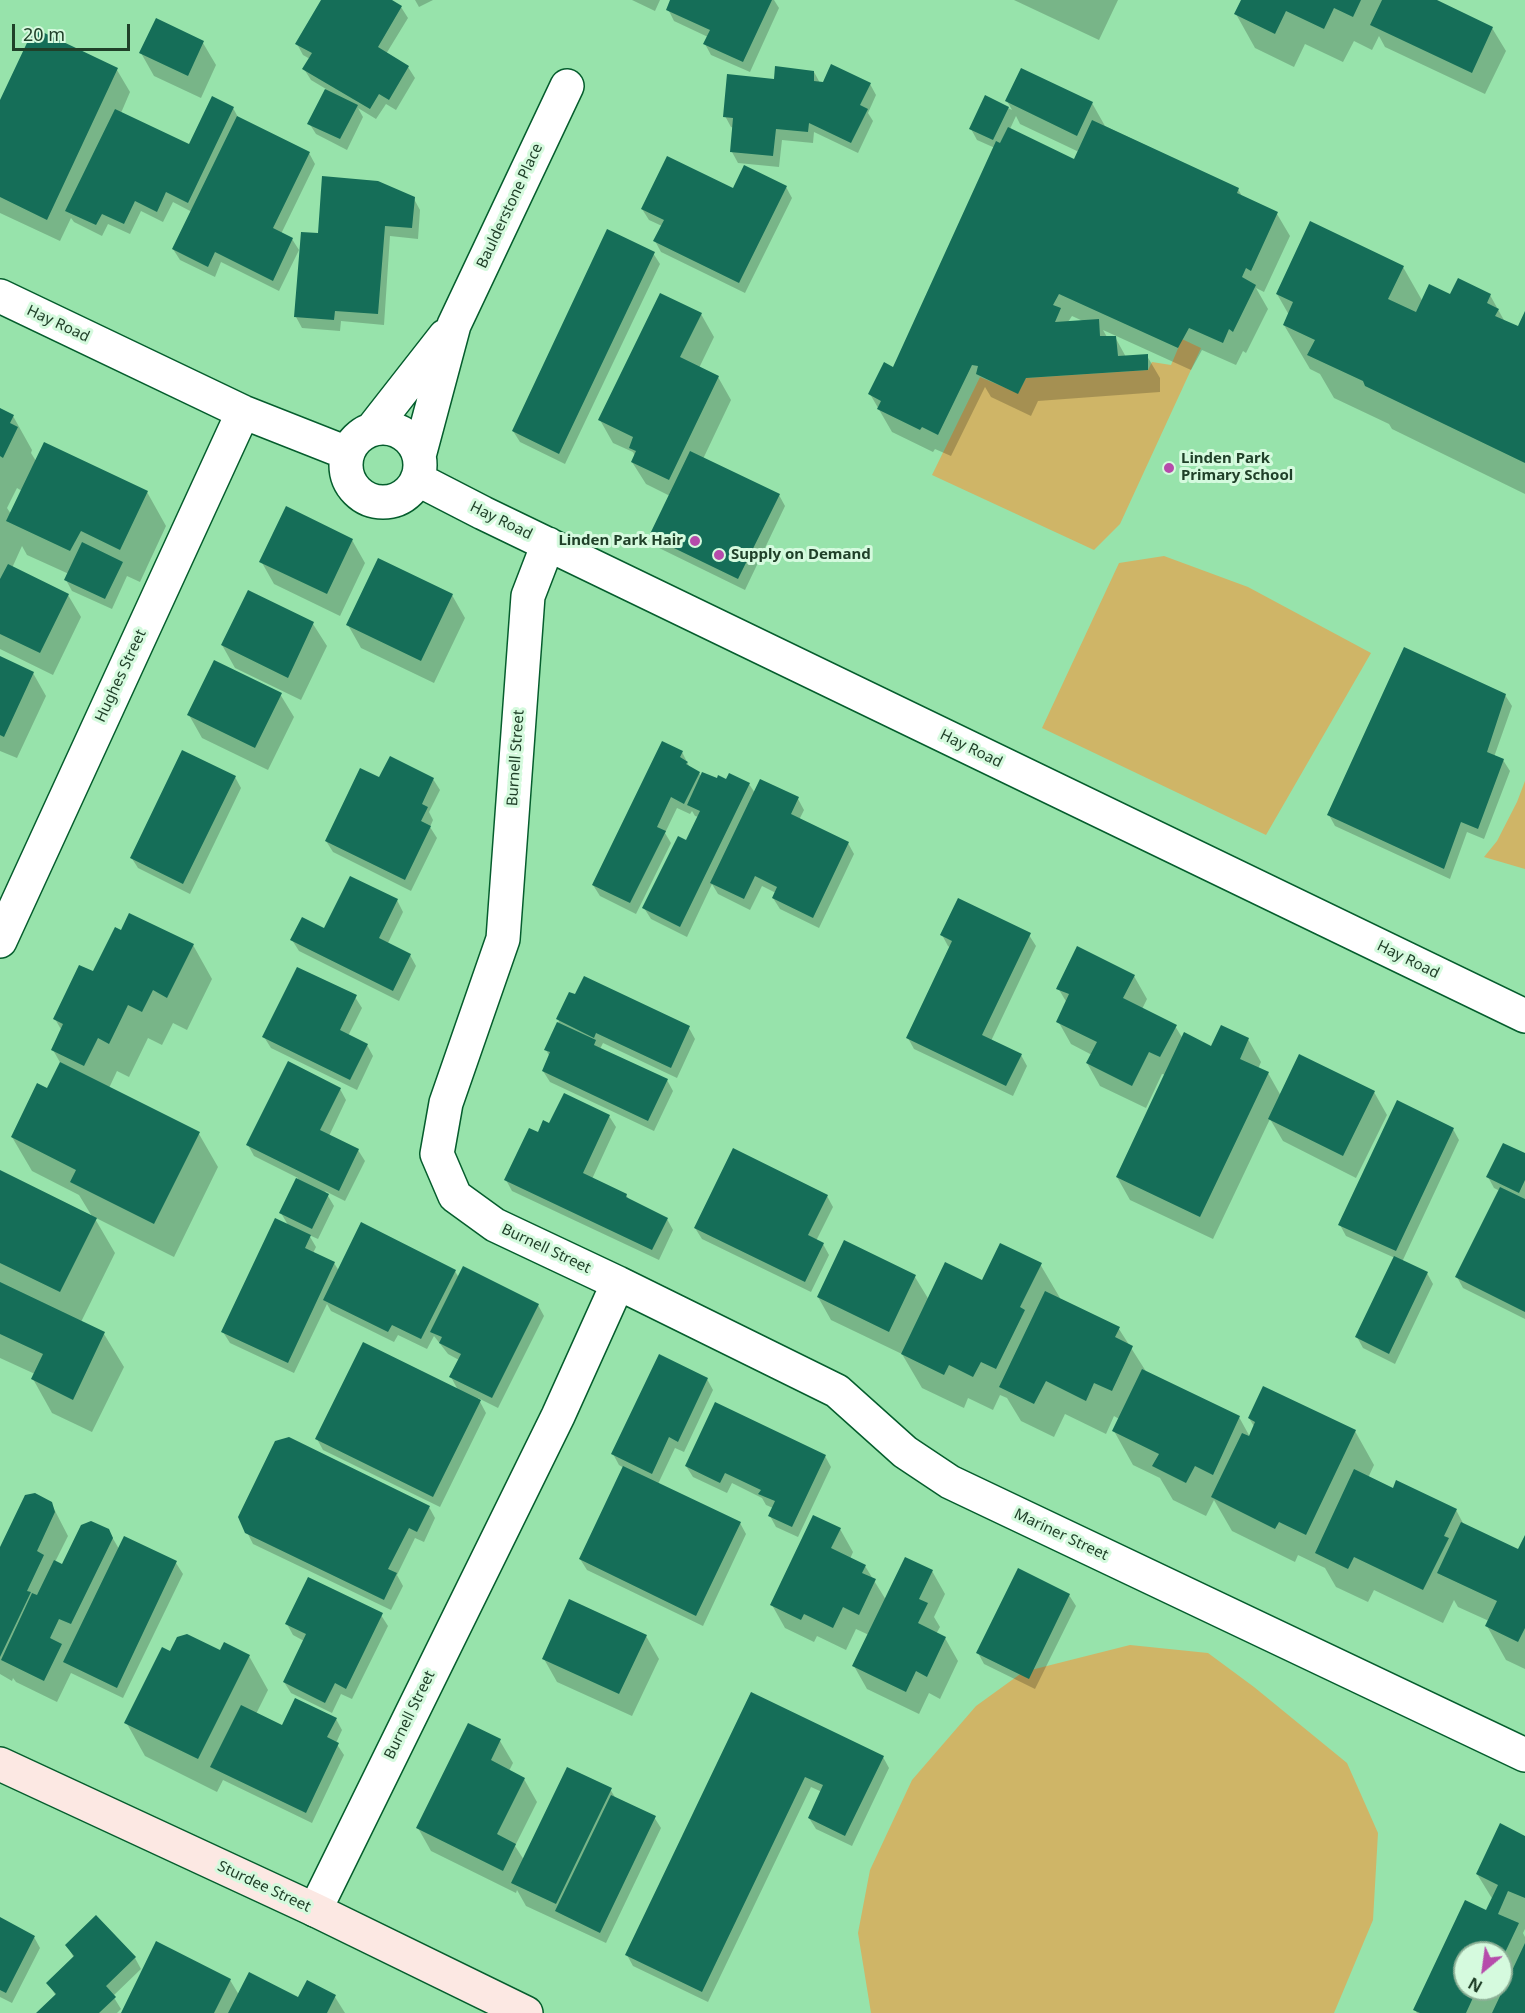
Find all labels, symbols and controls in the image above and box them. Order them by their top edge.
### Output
scale bar [15,12,134,50]
text: 20 m [23,22,65,46]
street label: Baulderstone Place [473,141,547,271]
street label: Hay Road [24,302,92,346]
place label: Linden Park Primary School [1181,450,1293,485]
marker: Linden Park Primary School [1162,461,1176,475]
street label: Hay Road [467,498,535,544]
place label: Linden Park Hair [558,532,683,550]
marker: Linden Park Hair [688,534,702,548]
place label: Supply on Demand [731,546,871,564]
marker: Supply on Demand [712,548,726,562]
street label: Hughes Street [92,627,150,725]
street label: Burnell Street [504,709,528,807]
street label: Hay Road [937,726,1005,772]
street label: Hay Road [1374,937,1442,983]
street label: Burnell Street [498,1220,594,1278]
street label: Mariner Street [1011,1505,1111,1565]
street label: Burnell Street [381,1668,439,1762]
street label: Sturdee Street [215,1858,313,1916]
north arrow [1453,1941,1513,2001]
text: N [1464,1972,1486,1998]

